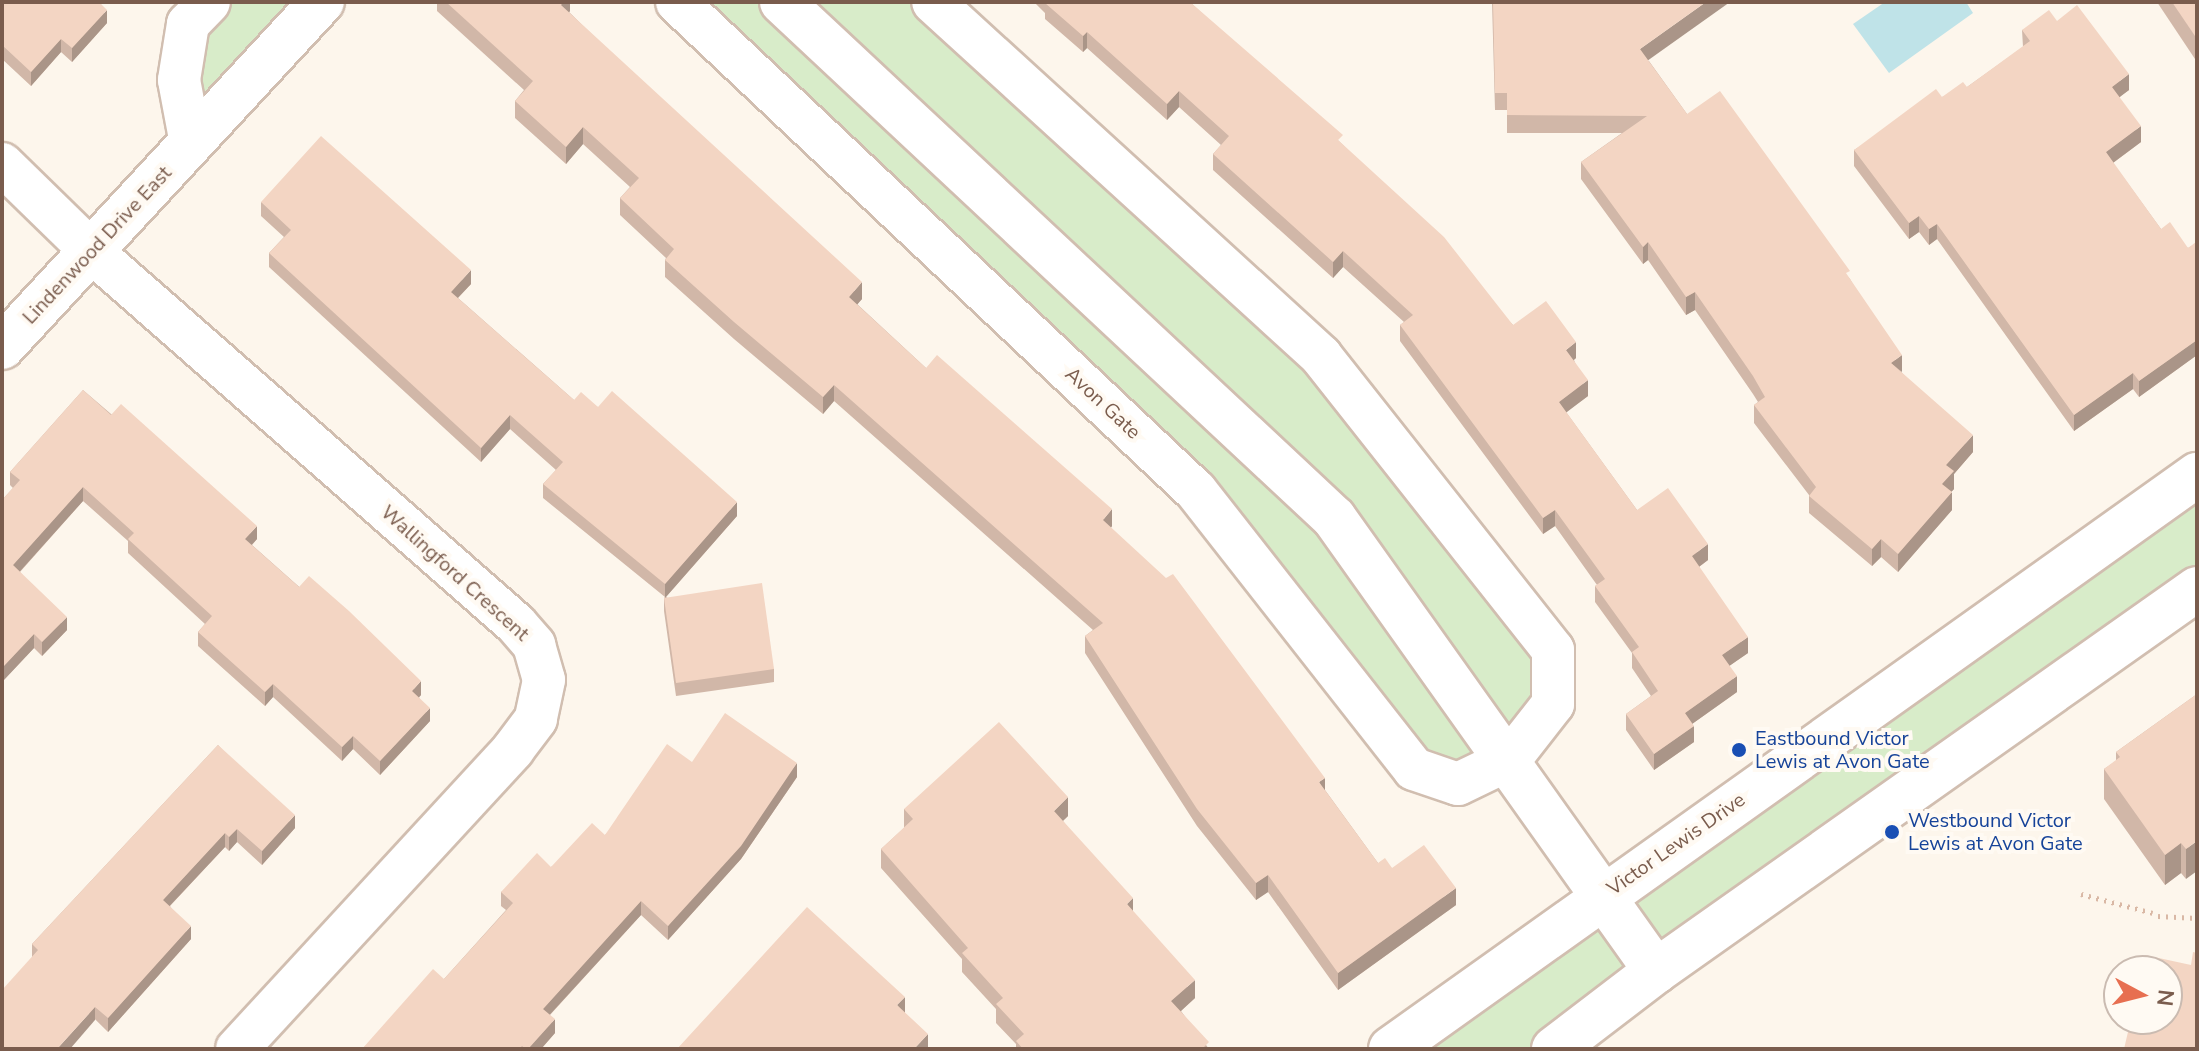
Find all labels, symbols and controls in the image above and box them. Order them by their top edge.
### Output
street label: Lindenwood Drive East [18,161,176,329]
street label: Avon Gate [1060,362,1146,444]
street label: Wallingford Crescent [376,500,534,646]
place label: Eastbound Victor Lewis at Avon Gate [1755,726,1930,773]
marker: Eastbound Victor Lewis at Avon Gate [1730,741,1748,759]
street label: Victor Lewis Drive [1602,787,1750,901]
place label: Westbound Victor Lewis at Avon Gate [1908,808,2083,855]
marker: Westbound Victor Lewis at Avon Gate [1883,823,1901,841]
north arrow [2103,955,2183,1035]
text: N [2149,988,2181,1008]

